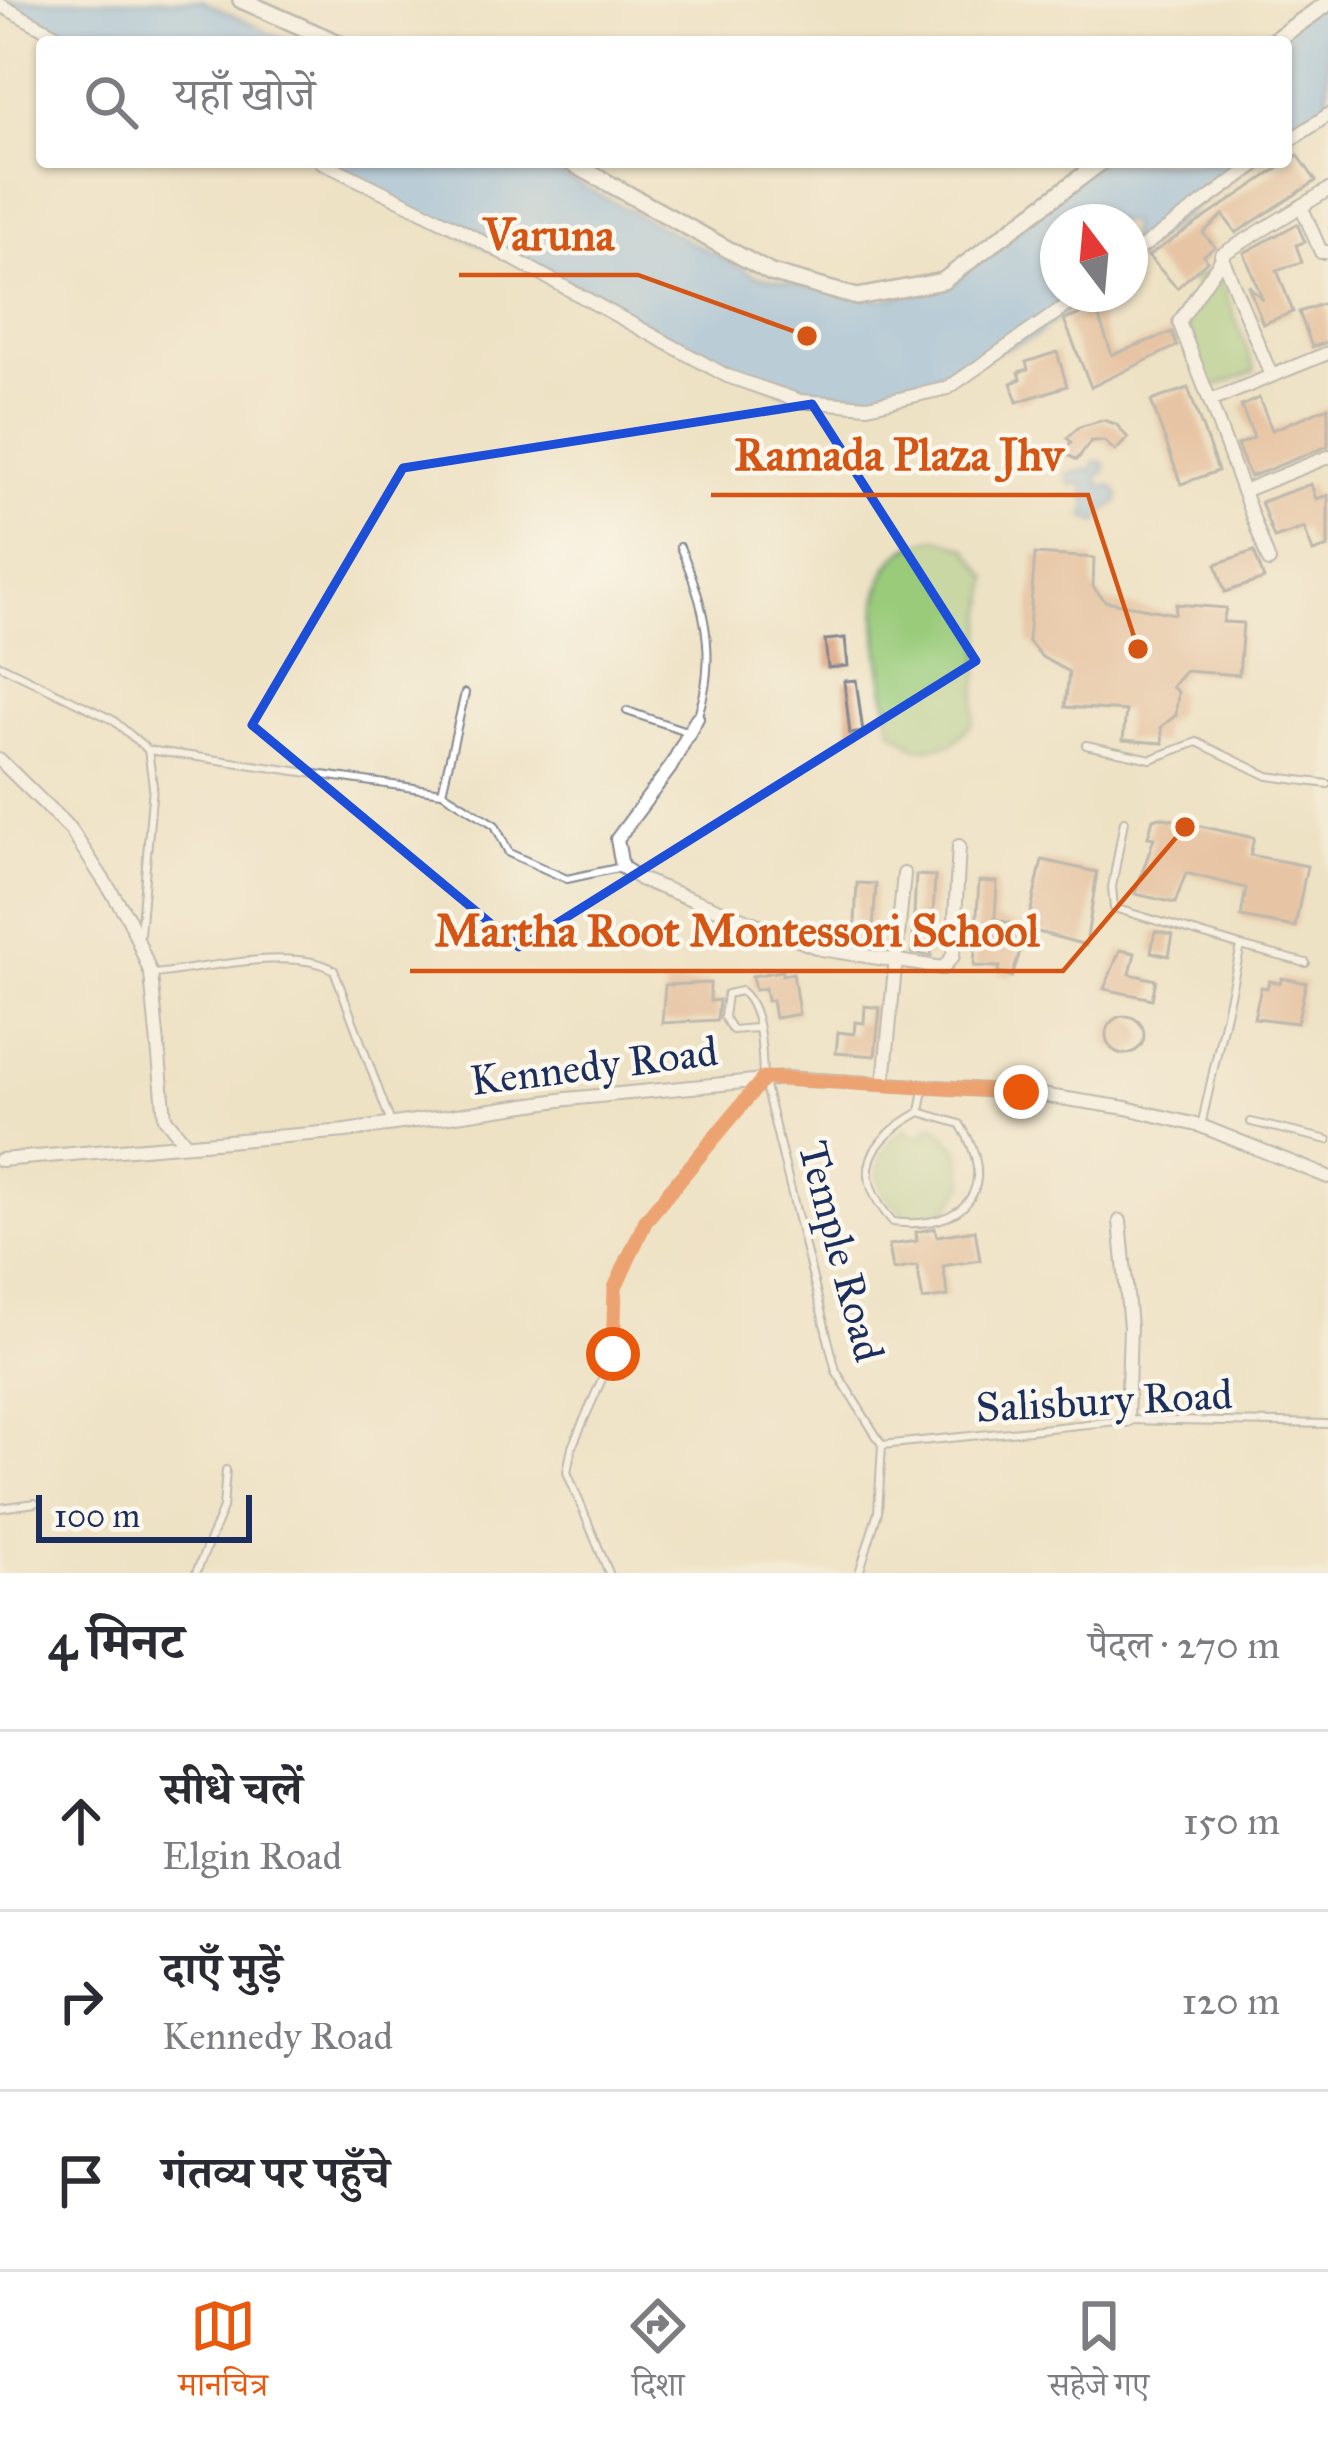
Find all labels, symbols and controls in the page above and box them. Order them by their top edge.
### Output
search box [36,36,1292,168]
text: यहाँ खोजें [174,67,315,122]
icon: search [78,69,144,135]
callout: Varuna [459,194,638,275]
north arrow [1040,204,1148,312]
text: Varuna [481,207,616,262]
callout: Ramada Plaza Jhv [711,414,1088,495]
text: Ramada Plaza Jhv [734,427,1066,483]
callout: Martha Root Montessori School [410,890,1063,971]
text: Martha Root Montessori School [435,903,1040,958]
street label: Kennedy Road [467,1025,721,1107]
route end [994,1065,1048,1119]
street label: Temple Road [787,1135,895,1367]
route start [586,1327,640,1381]
street label: Salisbury Road [975,1368,1234,1434]
scale bar [36,1489,252,1542]
text: 100 m [54,1496,140,1536]
text: 4 मिनट [48,1611,184,1673]
text: पैदल · 270 m [1088,1621,1280,1669]
text: सीधे चलें [162,1761,302,1816]
icon: ahead [48,1788,114,1854]
text: 150 m [1183,1797,1280,1845]
text: Elgin Road [162,1832,342,1880]
text: दाएँ मुड़ें [162,1941,282,1996]
icon: right [48,1968,114,2034]
text: 120 m [1181,1977,1280,2025]
text: Kennedy Road [162,2012,393,2060]
text: गंतव्य पर पहुँचे [162,2145,390,2200]
icon: arrive [48,2148,114,2214]
tab: मानचित्र [179,2293,268,2417]
tab: दिशा [625,2293,691,2417]
tab: सहेजे गए [1048,2293,1149,2417]

